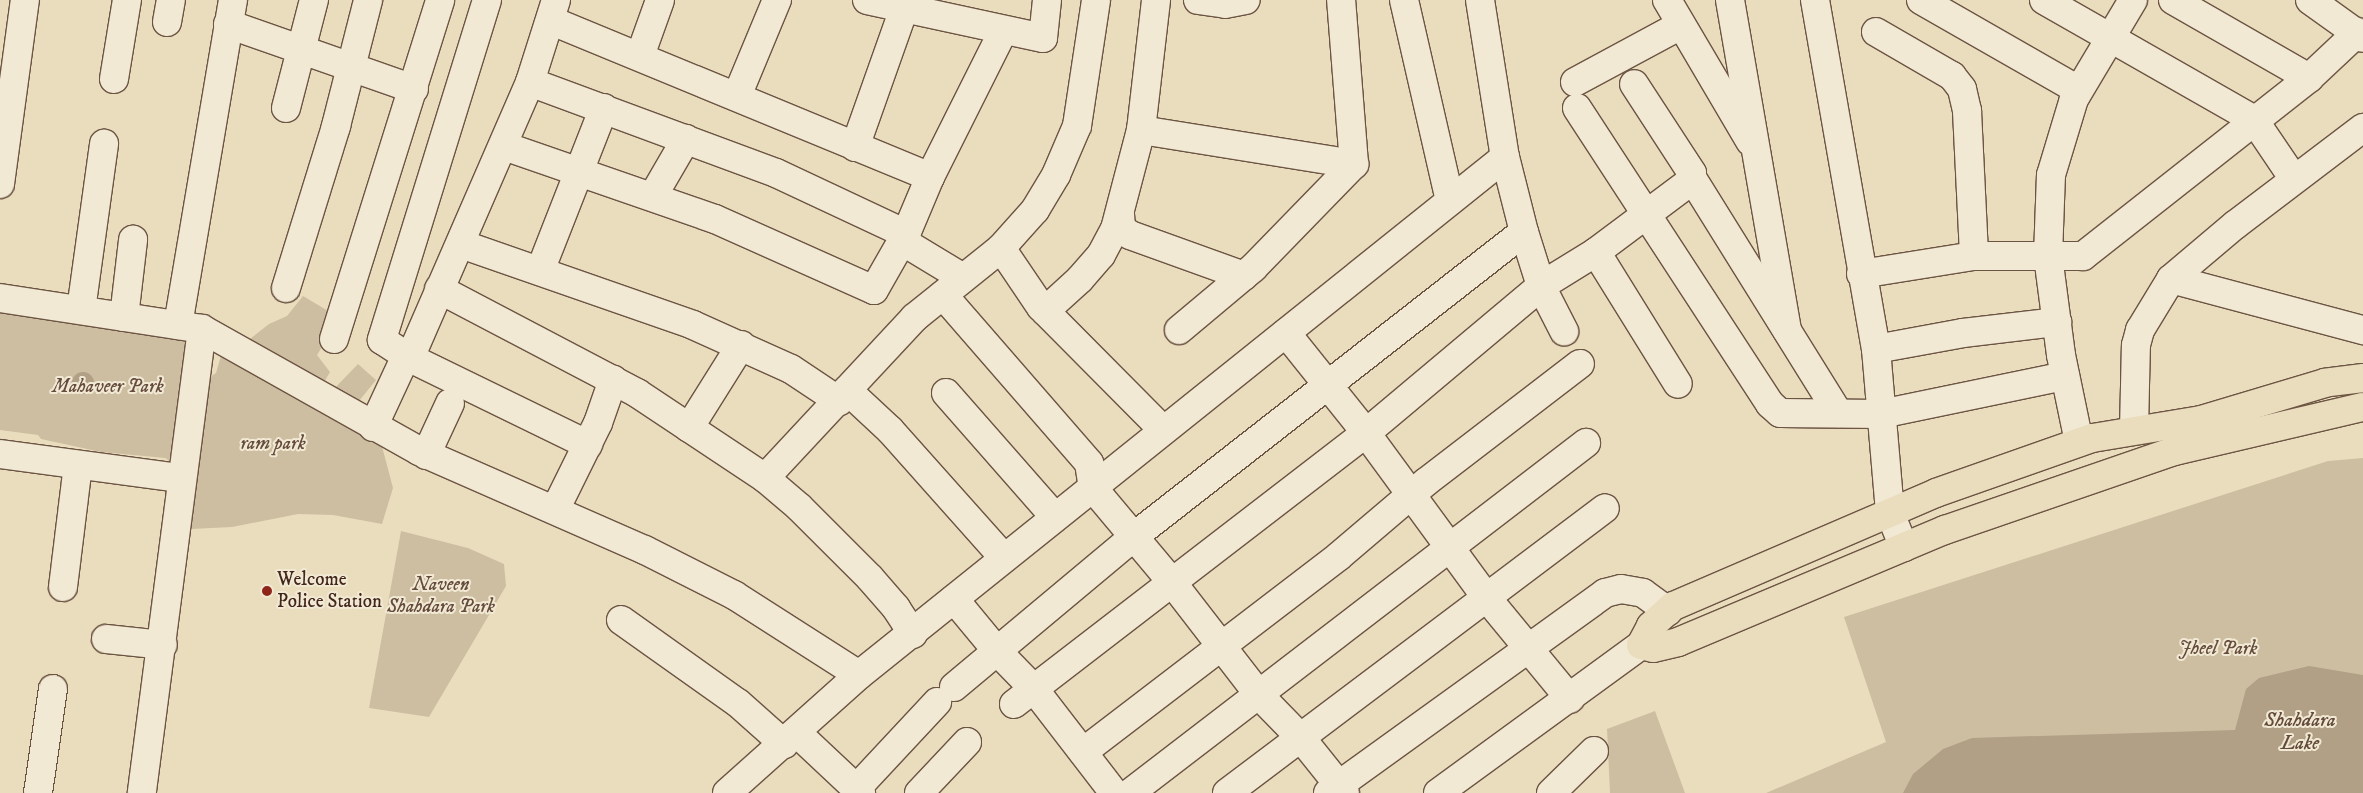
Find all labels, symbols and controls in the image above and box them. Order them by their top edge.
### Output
park label: Mahaveer Park [52,376,164,398]
park label: ram park [240,433,306,455]
place label: Welcome Police Station [277,569,382,613]
park label: Naveen Shahdara Park [387,574,495,618]
marker: Welcome Police Station [261,585,273,597]
park label: Jheel Park [2179,638,2257,660]
water label: Shahdara Lake [2264,708,2336,755]

